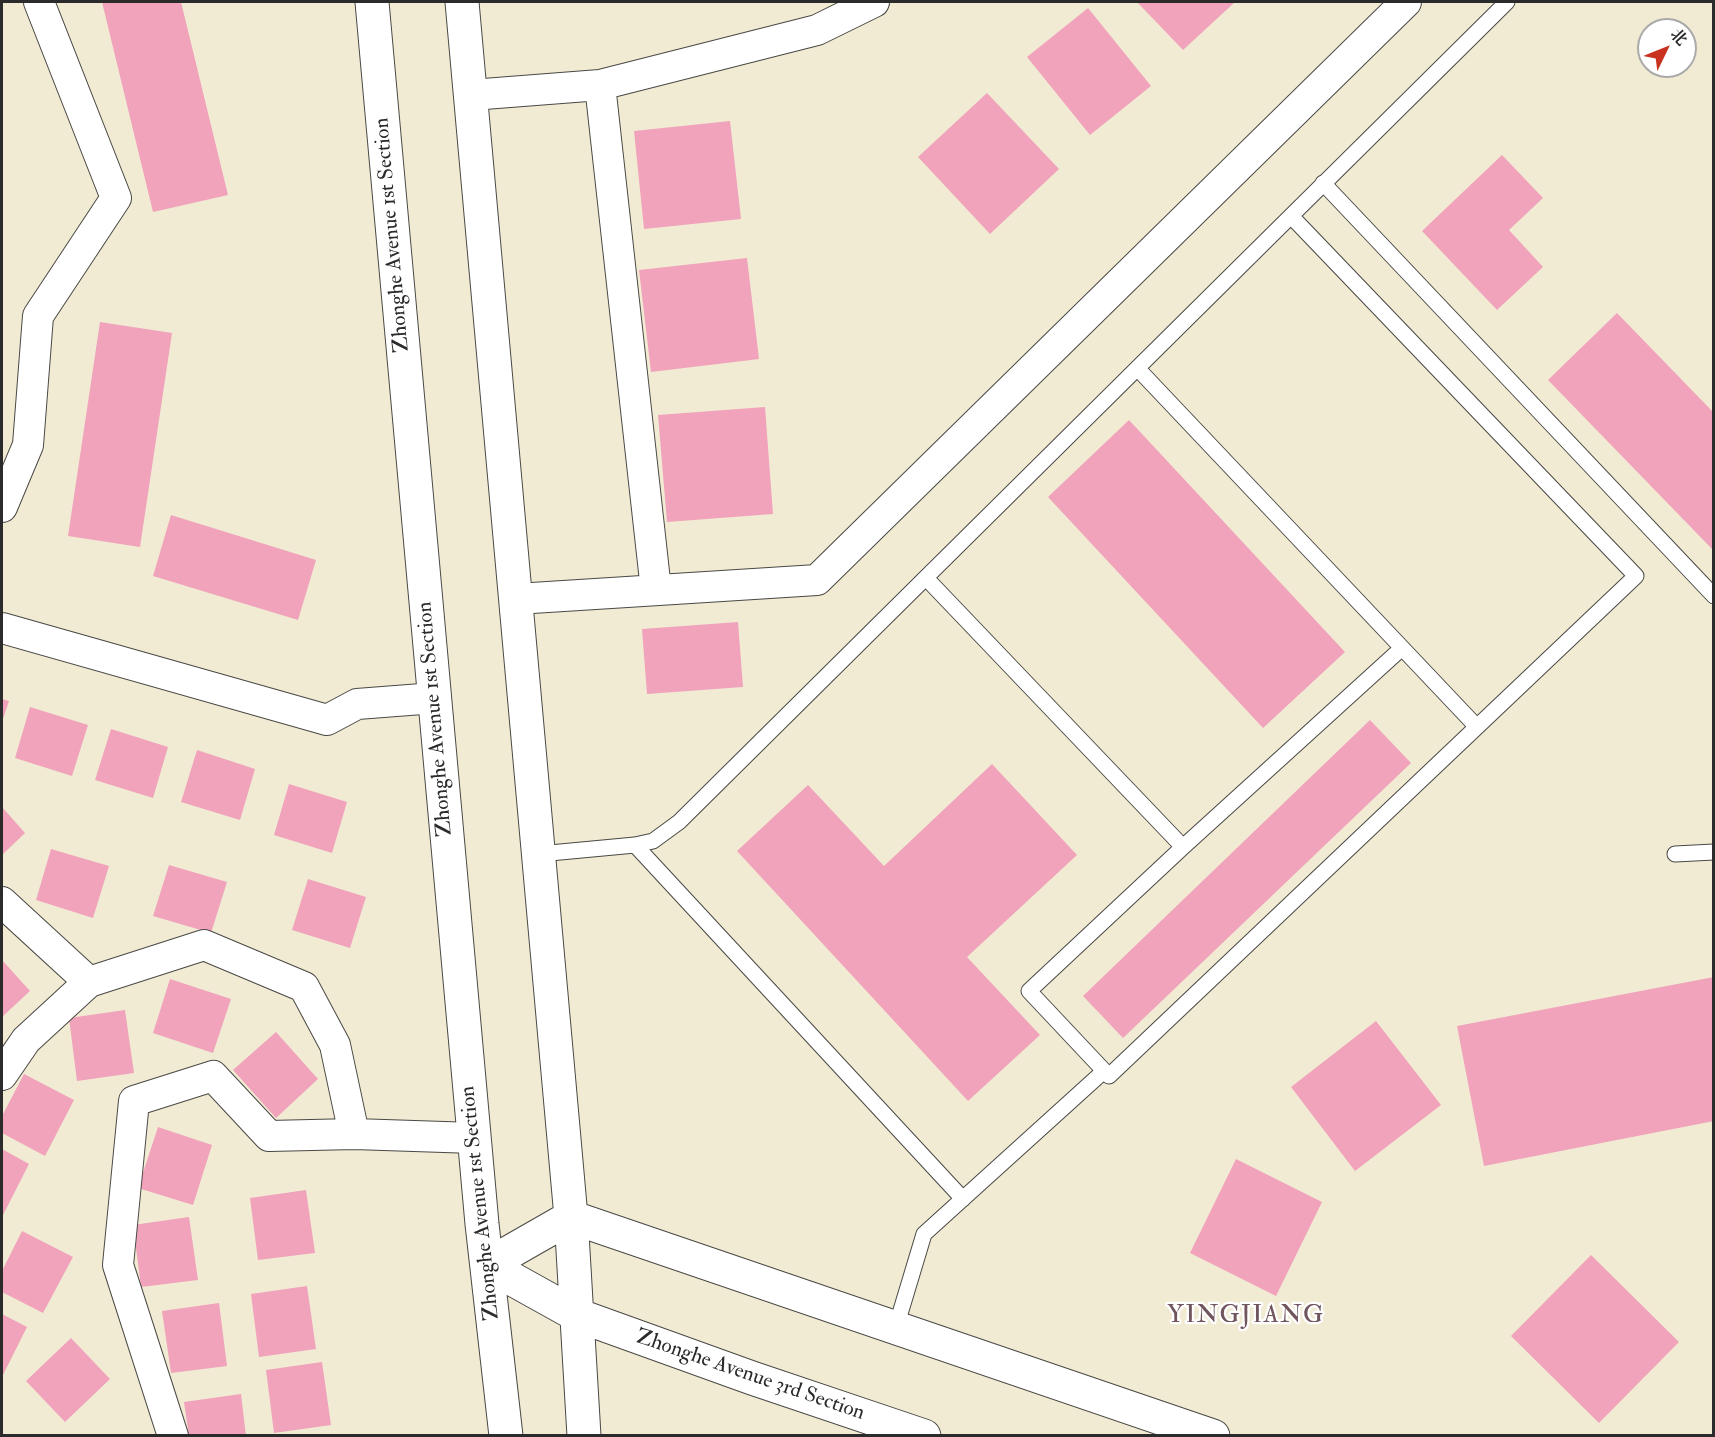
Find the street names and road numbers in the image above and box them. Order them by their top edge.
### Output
street label: Zhonghe Avenue 1st Section [370,117,416,353]
street label: Zhonghe Avenue 1st Section [413,601,459,837]
street label: Zhonghe Avenue 1st Section [456,1085,506,1321]
street label: Zhonghe Avenue 3rd Section [632,1325,868,1427]

